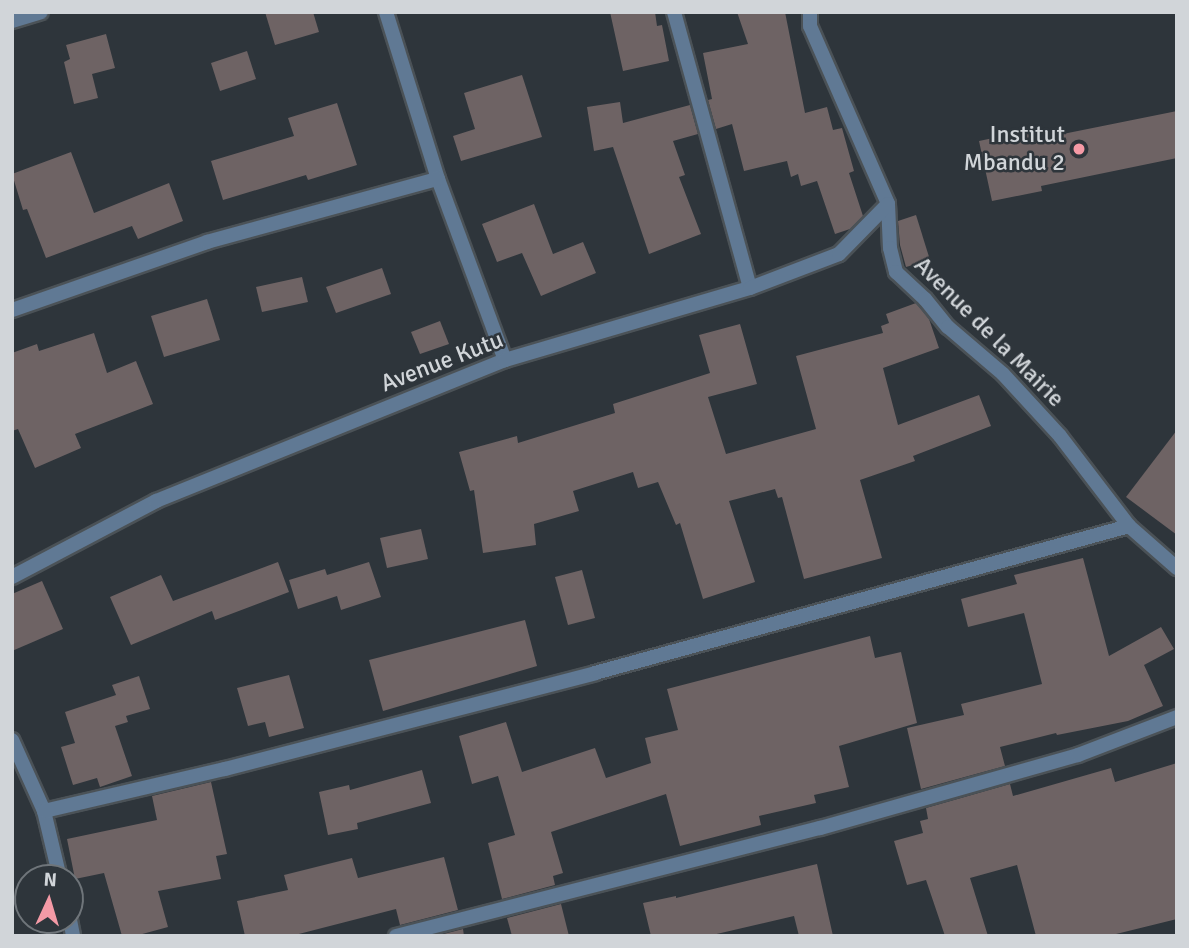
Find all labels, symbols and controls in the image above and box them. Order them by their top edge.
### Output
place label: Institut Mbandu 2 [964,121,1065,177]
marker: Institut Mbandu 2 [1071,141,1087,157]
street label: Avenue de la Mairie [908,251,1070,413]
street label: Avenue Kutu [377,325,507,399]
north arrow [14,864,84,934]
text: N [43,868,58,892]

